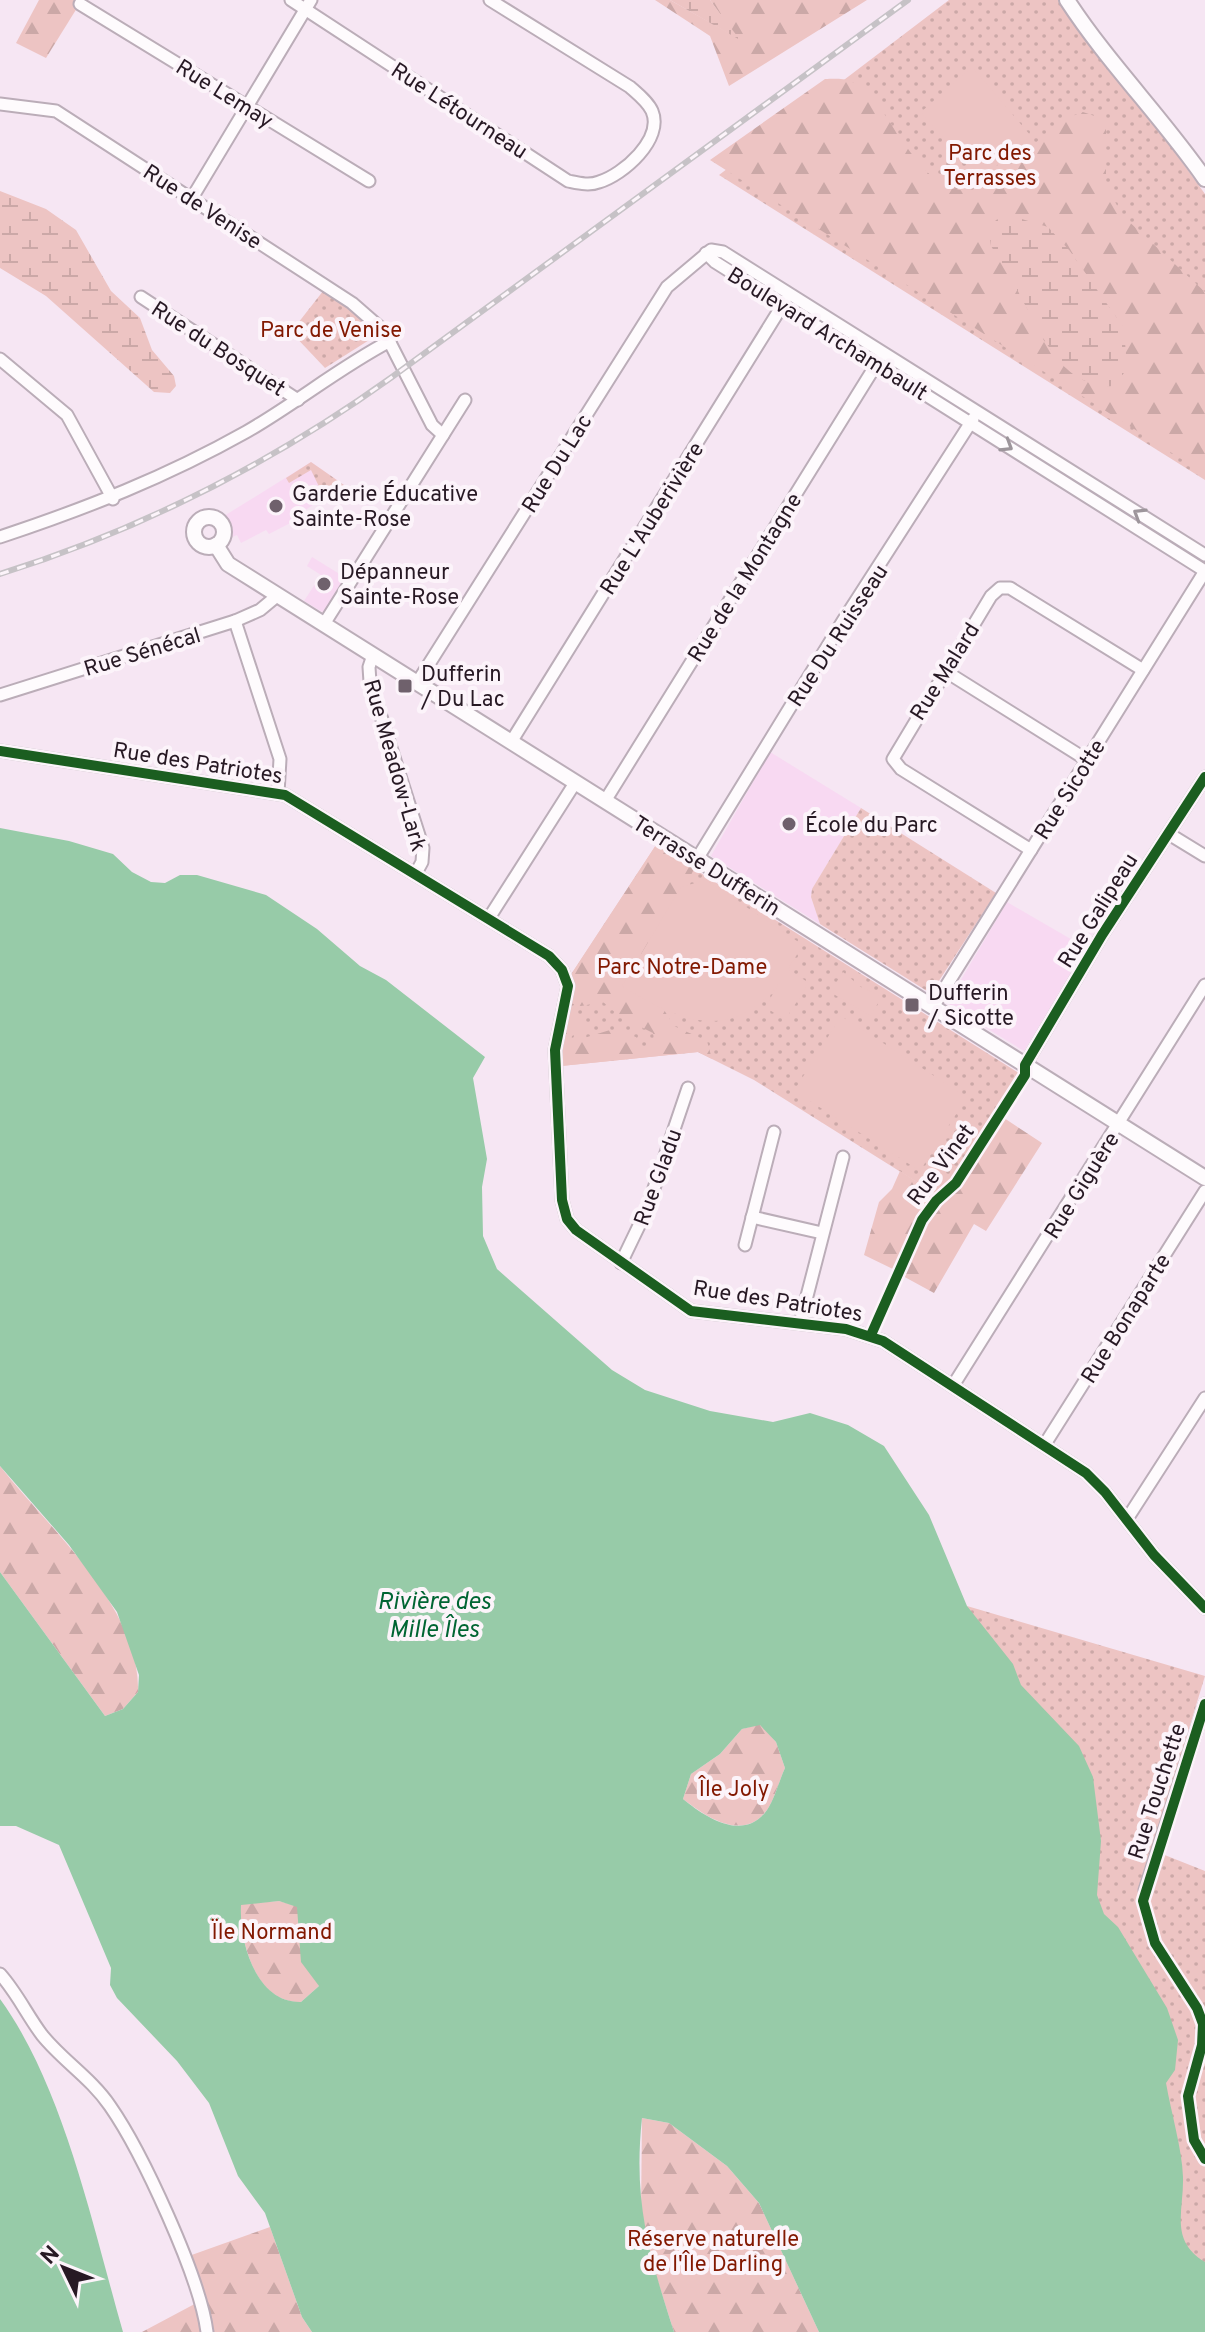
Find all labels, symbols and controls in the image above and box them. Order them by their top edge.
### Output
street label: Rue Lemay [170,55,277,136]
street label: Rue Létourneau [385,58,532,166]
park label: Parc des Terrasses [943,141,1037,193]
street label: Rue de Venise [137,160,266,257]
street label: Boulevard Archambault [721,262,932,408]
street label: Rue du Bosquet [145,297,290,404]
park label: Parc de Venise [260,318,402,345]
street label: Rue Du Lac [517,410,599,519]
one-way arrow [998,437,1013,452]
street label: Rue L'Auberivière [595,438,711,601]
place label: Garderie Éducative Sainte-Rose [292,480,478,534]
street label: Rue de la Montagne [683,489,809,668]
marker: Garderie Éducative Sainte-Rose [267,497,285,515]
one-way arrow [1133,508,1148,523]
place label: Dépanneur Sainte-Rose [340,560,459,612]
street label: Rue Du Ruisseau [783,560,895,713]
marker: Dépanneur Sainte-Rose [315,575,333,593]
street label: Rue Malard [905,618,987,726]
street label: Rue Sénécal [81,623,204,684]
place label: Dufferin / Du Lac [420,662,505,714]
street label: Rue Meadow-Lark [356,676,431,855]
marker: Dufferin / Du Lac [396,677,414,695]
street label: Rue Sicotte [1030,735,1113,846]
street label: Rue des Patriotes [111,738,284,791]
street label: Terrasse Dufferin [627,811,785,923]
place label: École du Parc [805,811,938,840]
marker: École du Parc [780,815,798,833]
street label: Rue Galipeau [1053,849,1145,974]
park label: Parc Notre-Dame [597,955,767,982]
place label: Dufferin / Sicotte [927,981,1014,1033]
marker: Dufferin / Sicotte [903,996,921,1014]
street label: Rue Vinet [903,1119,981,1212]
street label: Rue Gladu [629,1126,689,1230]
street label: Rue Giguère [1040,1128,1127,1245]
street label: Rue Bonaparte [1076,1249,1178,1389]
street label: Rue des Patriotes [691,1276,864,1329]
water label: Rivière des Mille Îles [377,1588,492,1646]
street label: Rue Touchette [1124,1720,1193,1863]
park label: Île Joly [698,1775,769,1804]
park label: Ïle Normand [211,1918,332,1947]
park label: Réserve naturelle de l'Île Darling [627,2227,799,2279]
north arrow [24,2228,104,2308]
text: N [36,2241,66,2271]

